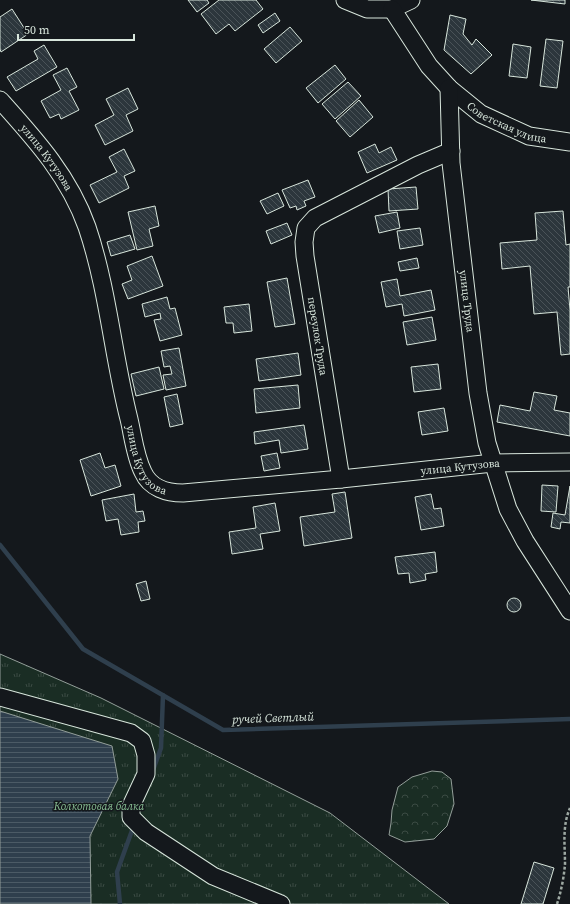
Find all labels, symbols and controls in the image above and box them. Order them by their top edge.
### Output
scale bar [18,16,134,42]
text: 50 m [24,22,50,38]
street label: Советская улица [463,98,548,147]
street label: улица Кутузова [17,121,76,194]
street label: улица Труда [456,269,478,333]
street label: переулок Труда [304,296,331,377]
street label: улица Кутузова [123,424,169,499]
street label: улица Кутузова [420,456,500,479]
water label: ручей Светлый [231,709,314,727]
park label: Колкотовая балка [53,799,144,814]

